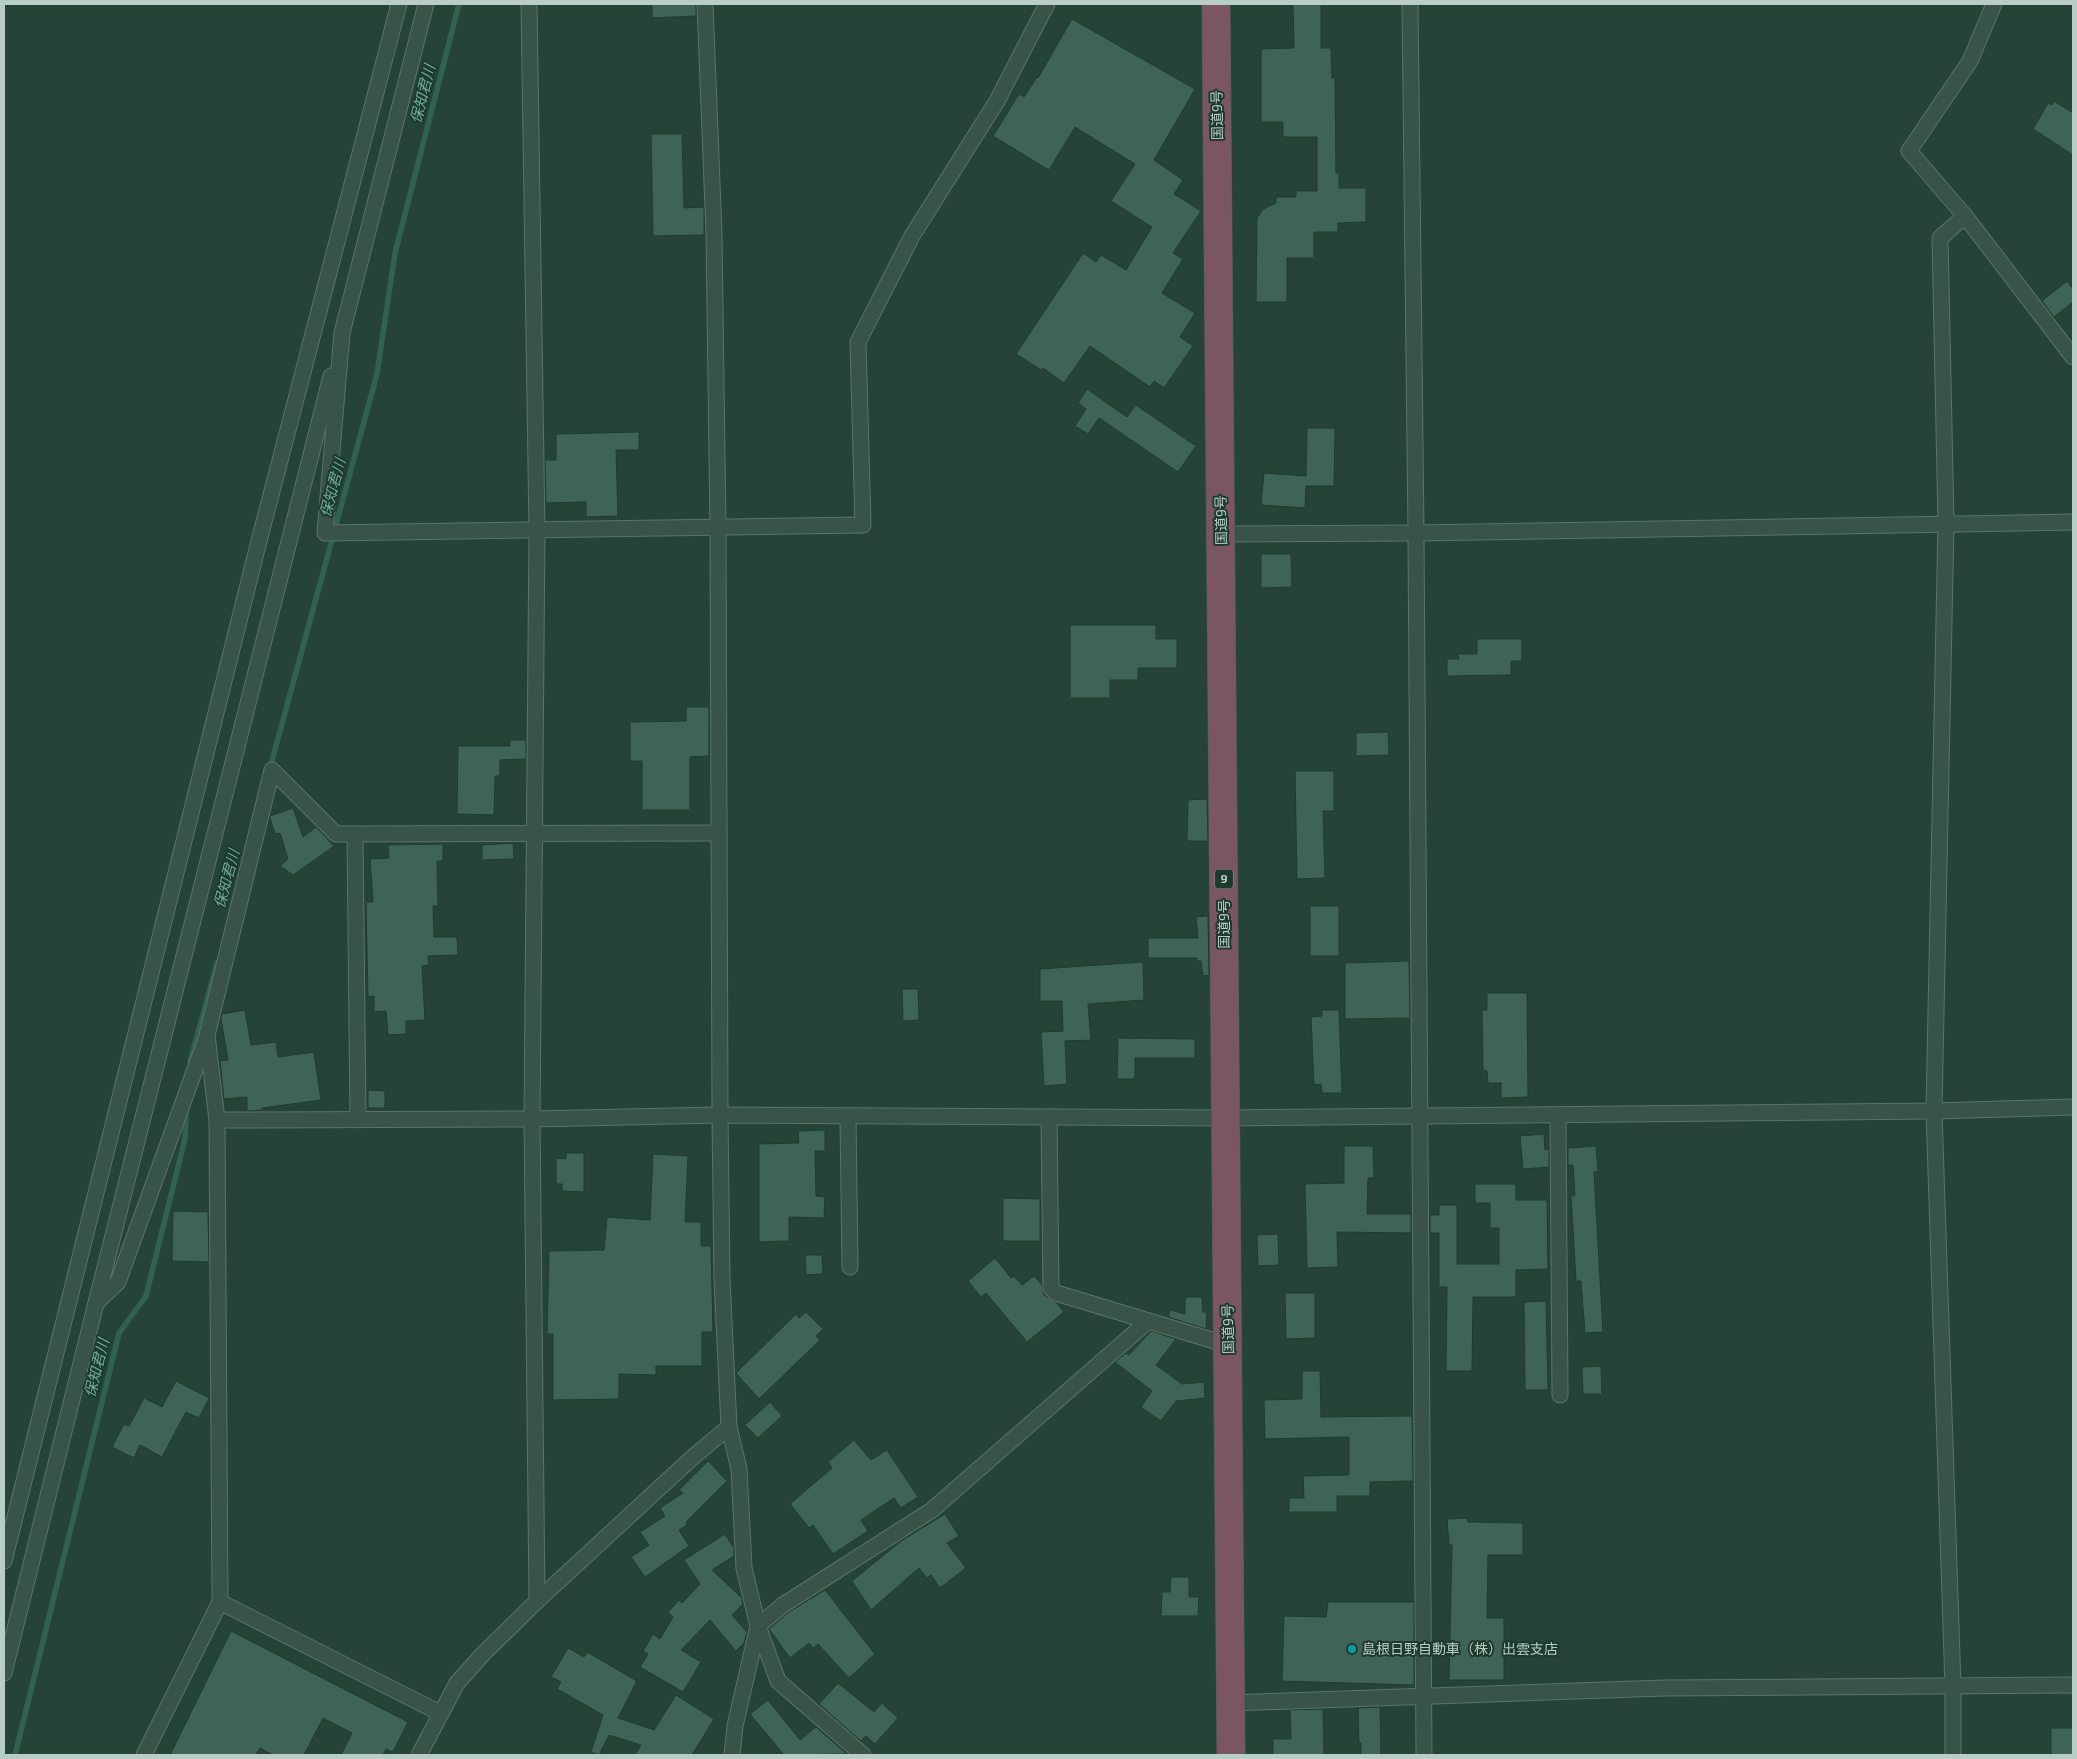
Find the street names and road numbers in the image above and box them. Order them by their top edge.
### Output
street label: 国道9号 [1208,90,1225,140]
street label: 国道9号 [1212,495,1229,545]
road number: 9 [1215,870,1233,889]
street label: 国道9号 [1215,899,1232,949]
street label: 国道9号 [1219,1304,1236,1354]

